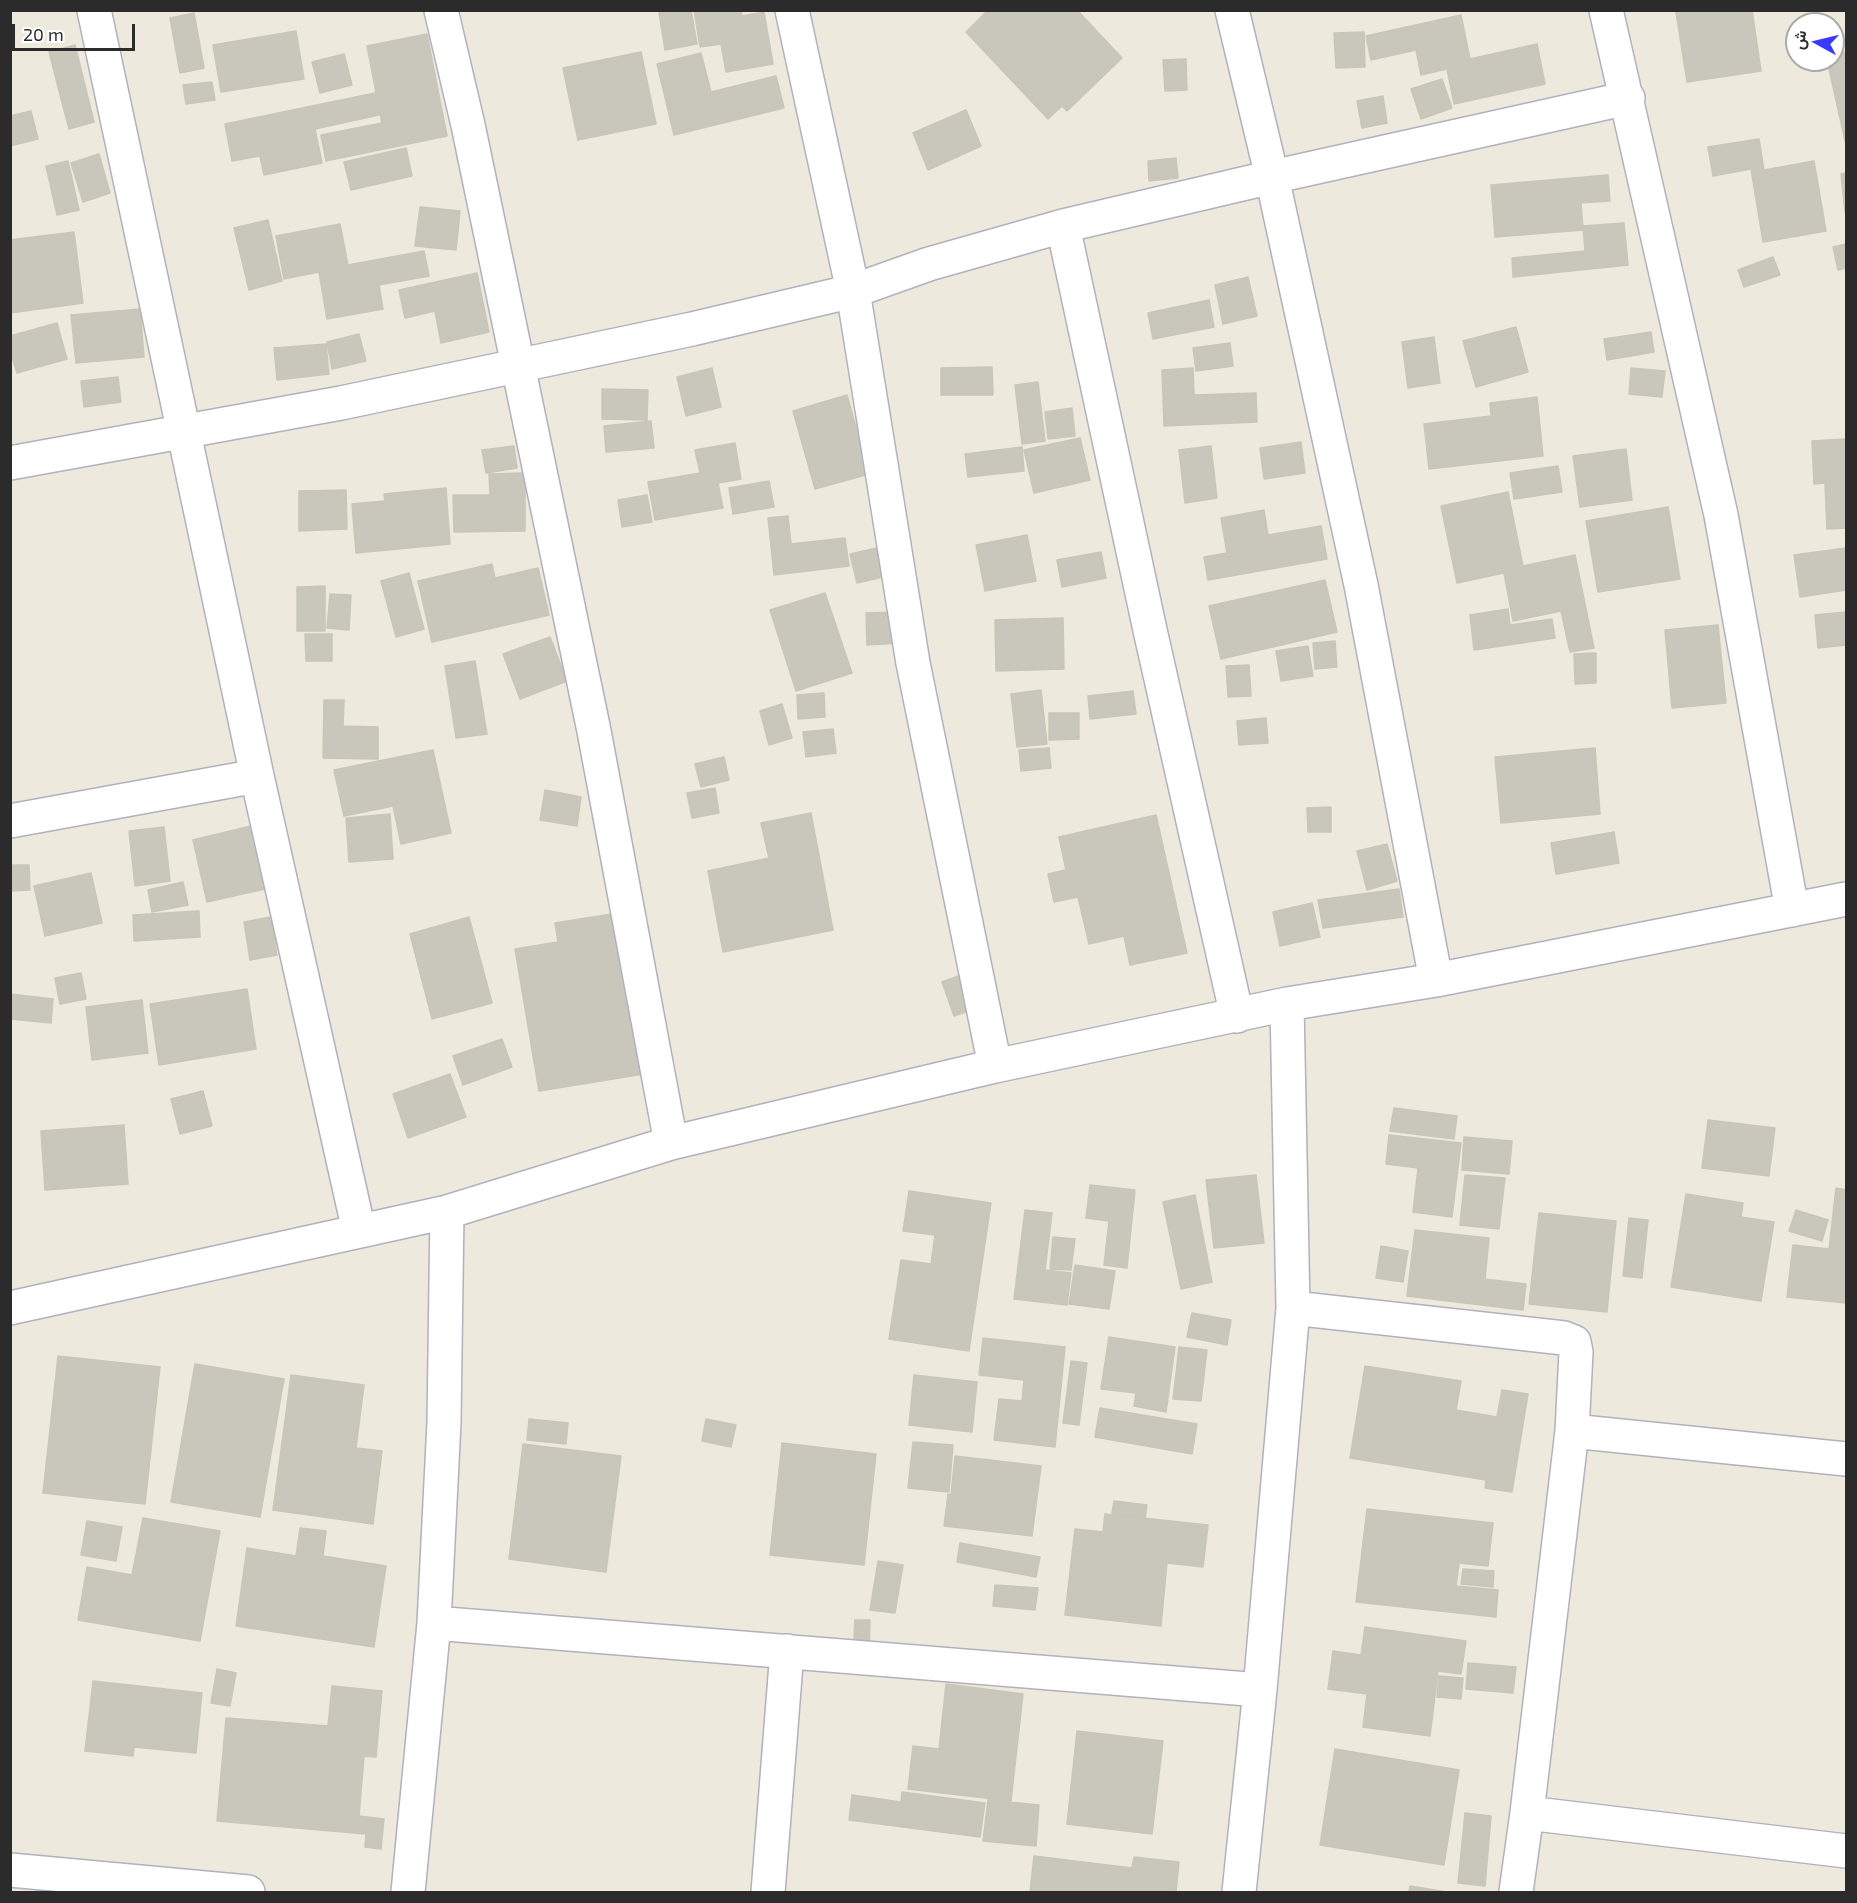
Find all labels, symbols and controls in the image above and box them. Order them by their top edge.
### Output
scale bar [15,12,138,50]
north arrow [1785,12,1845,72]
text: 20 m [23,23,64,45]
text: ش [1788,29,1809,51]

